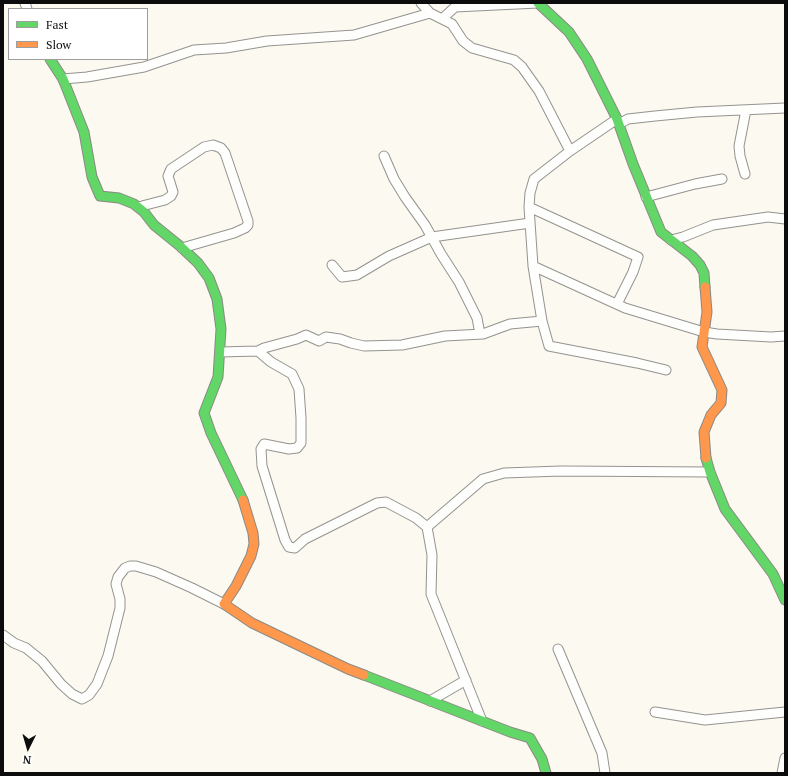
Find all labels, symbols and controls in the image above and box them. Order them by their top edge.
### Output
legend [8,8,148,60]
text: Fast [46,17,68,32]
text: Slow [46,37,71,52]
north arrow [8,728,48,768]
text: N [22,753,32,767]

